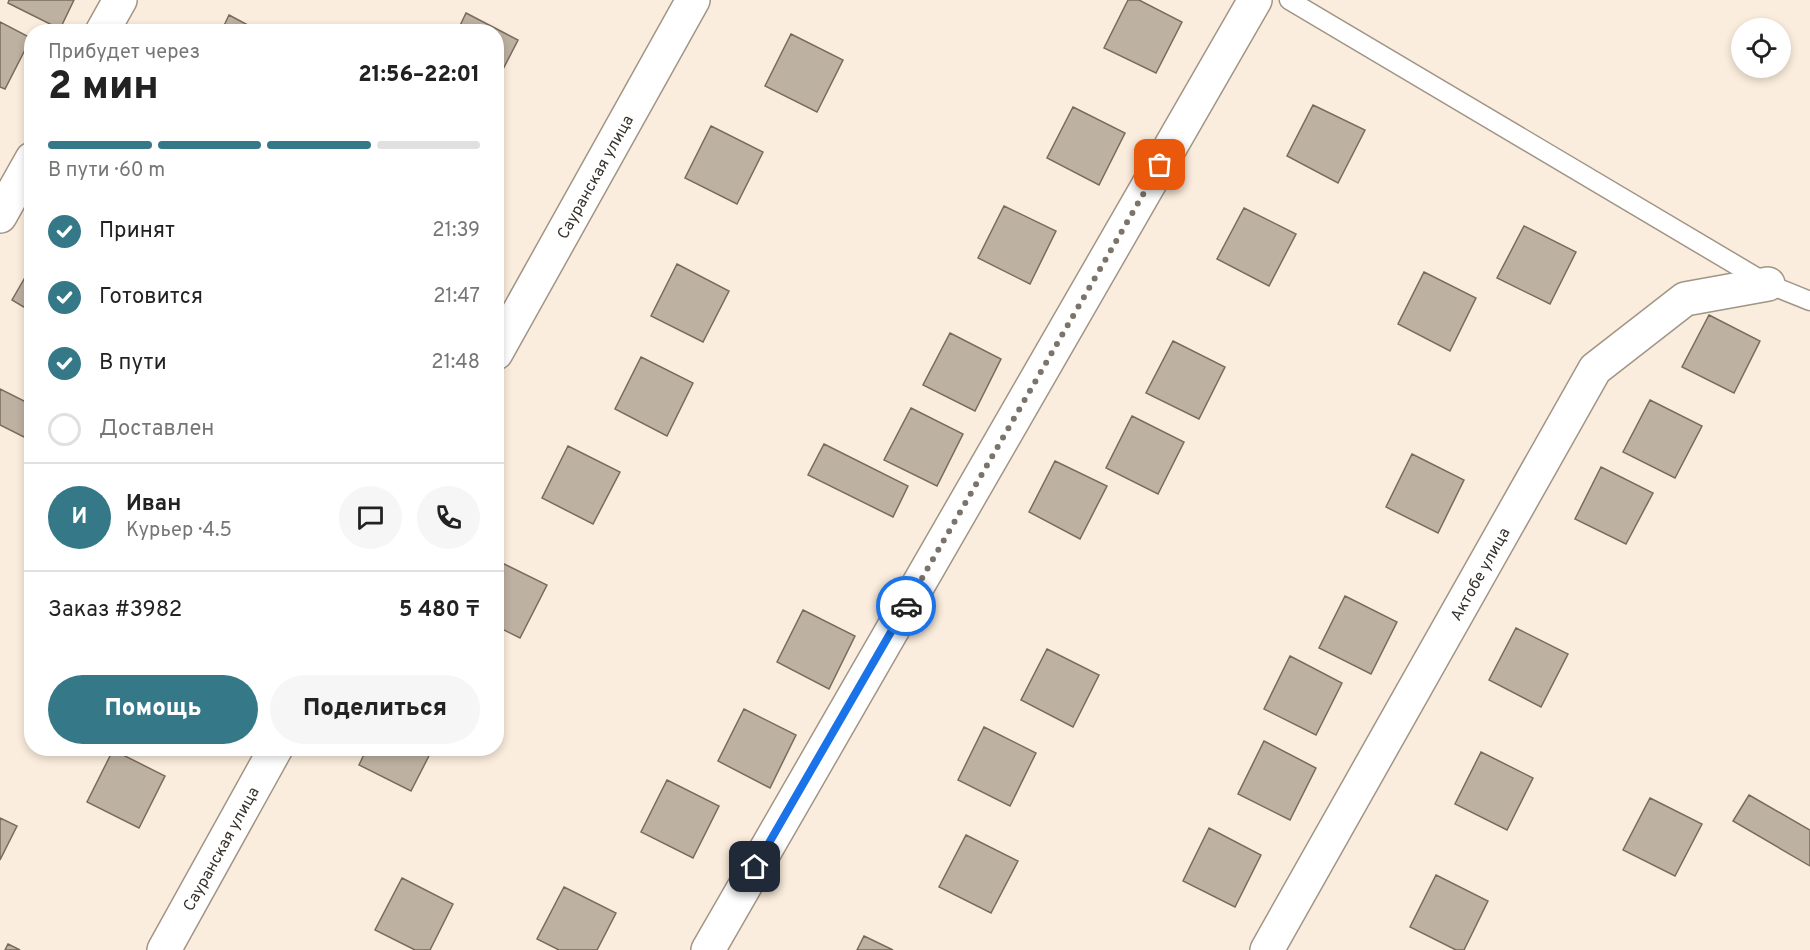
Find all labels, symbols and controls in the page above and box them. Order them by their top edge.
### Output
map controls [1731,18,1791,78]
button: locate [1731,18,1791,78]
text: Прибудет через [48,40,200,66]
text: 21:56–22:01 [358,62,480,89]
text: 2 мин [48,64,159,113]
street label: Сауранская улица [554,112,639,243]
pin [1134,139,1185,190]
icon: bag [1143,148,1176,181]
text: В пути · 60 m [48,158,165,184]
icon: check [48,215,81,248]
text: Принят [99,218,175,245]
text: 21:39 [432,218,480,244]
icon: check [48,281,81,314]
text: Готовится [99,284,203,311]
text: 21:47 [433,284,480,310]
icon: check [48,347,81,380]
text: В пути [99,350,167,377]
text: 21:48 [431,350,480,376]
text: Доставлен [99,416,214,443]
button: chat [339,486,402,549]
button: phone [417,486,480,549]
text: Иван [126,491,181,518]
text: И [72,504,87,531]
text: Курьер · 4.5 [126,518,232,544]
street label: Актобе улица [1447,525,1515,625]
courier [876,576,936,636]
icon: car [890,590,923,623]
text: Заказ #3982 [48,597,182,624]
text: 5 480 ₸ [399,597,480,624]
button: Помощь [48,675,258,744]
button: Поделиться [270,675,480,744]
street label: Сауранская улица [180,784,264,915]
pin [729,841,780,892]
icon: home [738,850,771,883]

